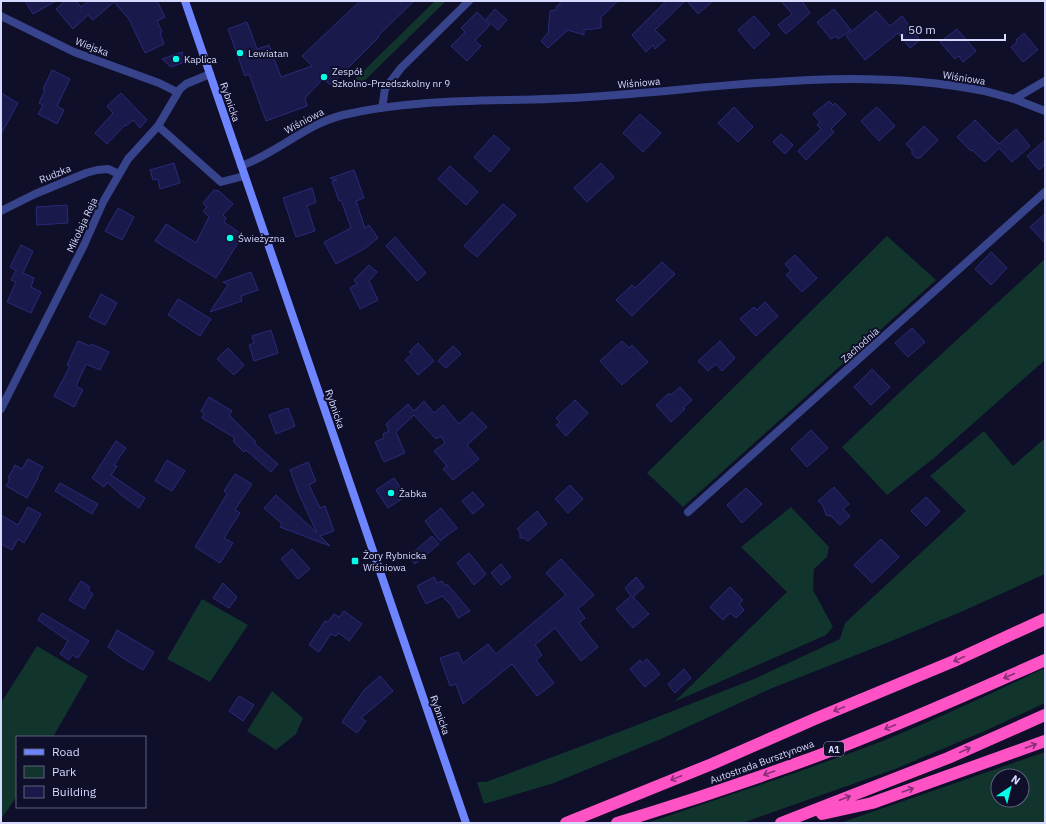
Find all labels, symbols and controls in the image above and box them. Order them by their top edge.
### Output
scale bar [902,16,1005,42]
text: 50 m [908,22,936,37]
street label: Wiejska [73,35,111,60]
place label: Lewiatan [248,47,288,60]
marker: Lewiatan [235,48,245,58]
place label: Kaplica [184,53,218,66]
marker: Kaplica [171,54,181,64]
place label: Zespół Szkolno-Przedszkolny nr 9 [332,65,450,90]
street label: Wiśniowa [942,68,987,88]
marker: Zespół Szkolno-Przedszkolny nr 9 [319,72,329,82]
street label: Wiśniowa [617,75,662,91]
street label: Rybnicka [217,81,243,124]
street label: Wiśniowa [282,105,327,137]
street label: Rudzka [37,162,73,186]
street label: Mikołaja Reja [64,195,101,255]
place label: Świeżyzna [238,232,285,245]
marker: Świeżyzna [225,233,235,243]
street label: Zachodnia [838,324,882,365]
street label: Rybnicka [322,388,348,431]
place label: Żabka [399,487,427,500]
marker: Żabka [386,488,396,498]
place label: Żory Rybnicka Wiśniowa [363,549,427,574]
marker: Żory Rybnicka Wiśniowa [350,556,360,566]
one-way arrow [953,656,965,663]
one-way arrow [1004,672,1016,680]
street label: Rybnicka [427,694,453,737]
one-way arrow [833,706,845,713]
one-way arrow [884,723,896,731]
legend [16,736,146,808]
street label: Autostrada Bursztynowa [708,737,816,787]
road number: A1 [824,742,844,756]
one-way arrow [1025,742,1037,750]
text: Road [52,744,80,759]
one-way arrow [959,746,971,753]
text: Park [52,764,77,779]
north arrow [990,768,1030,808]
one-way arrow [763,770,775,778]
text: N [1008,772,1023,788]
one-way arrow [671,775,683,783]
text: Building [52,784,97,799]
one-way arrow [902,785,914,793]
one-way arrow [838,794,850,802]

